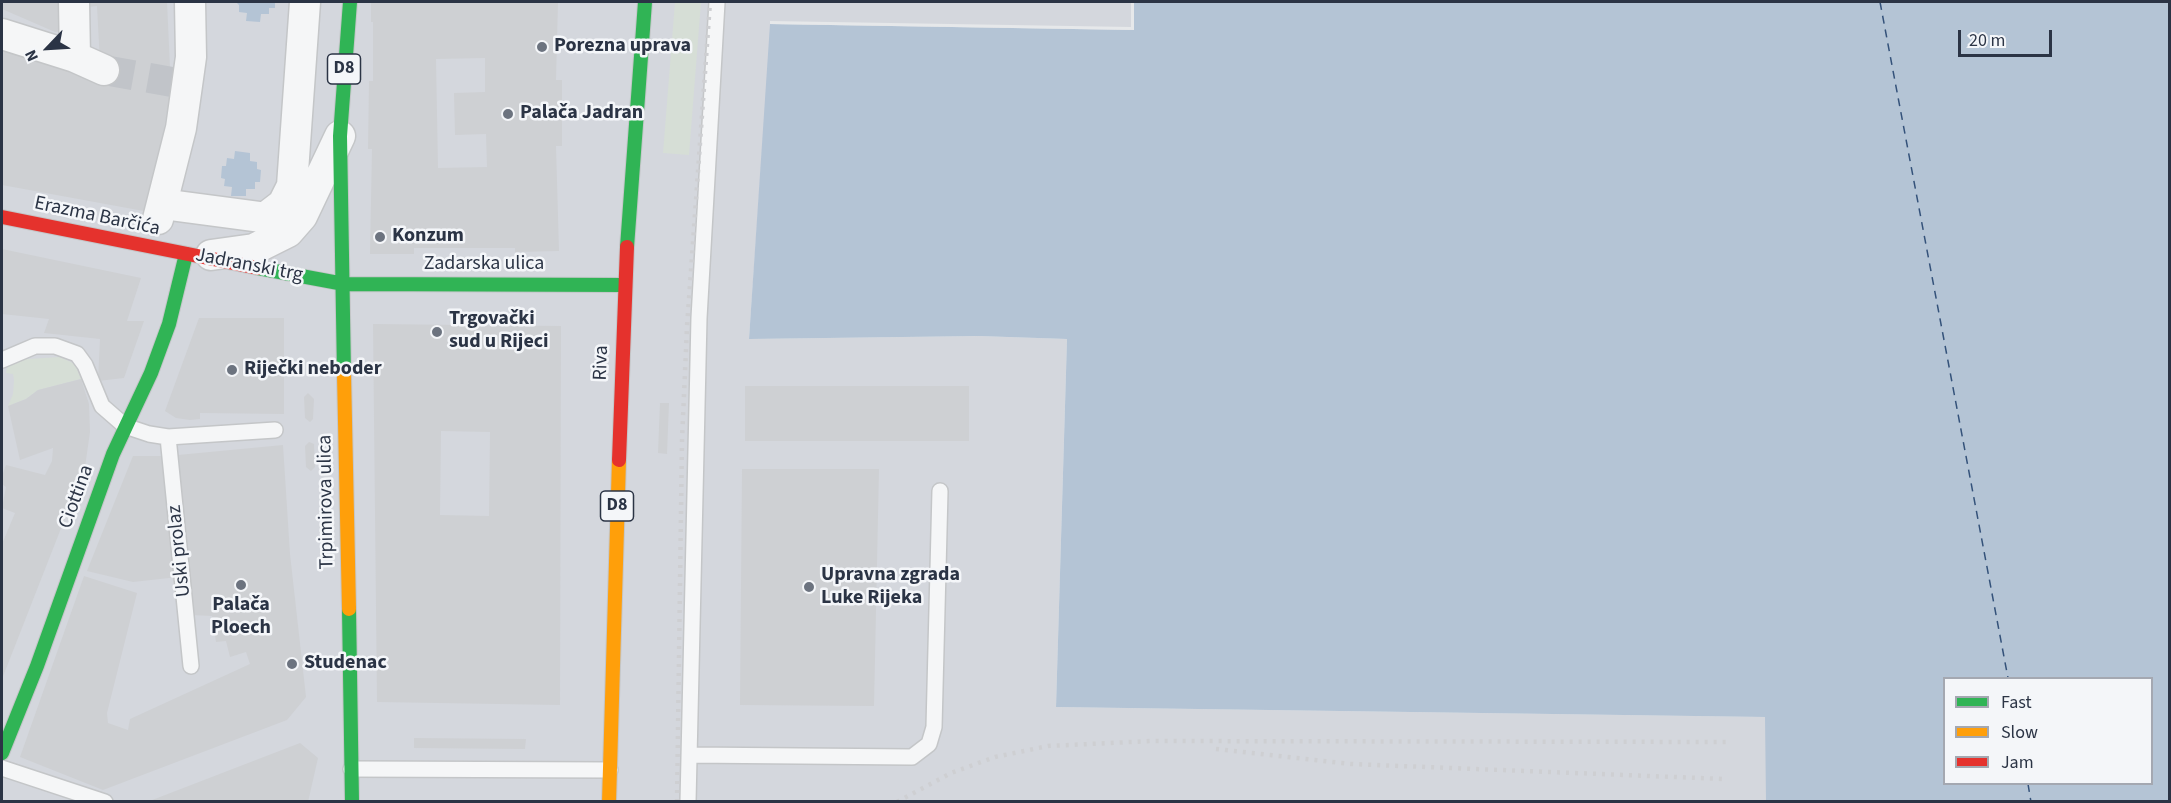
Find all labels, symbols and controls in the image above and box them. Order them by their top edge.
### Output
north arrow [18,18,78,78]
scale bar [1961,18,2056,56]
text: 20 m [1969,28,2005,53]
place label: Porezna uprava [554,35,691,59]
marker: Porezna uprava [535,40,549,54]
text: N [19,46,44,65]
road number: D8 [328,54,360,84]
place label: Palača Jadran [520,102,643,126]
marker: Palača Jadran [501,107,515,121]
street label: Erazma Barčića [32,192,162,242]
place label: Konzum [392,225,464,249]
marker: Konzum [373,230,387,244]
street label: Jadranski trg [193,244,305,288]
street label: Zadarska ulica [424,253,544,277]
place label: Trgovački sud u Rijeci [449,308,549,355]
marker: Trgovački sud u Rijeci [430,325,444,339]
street label: Riva [589,345,615,381]
place label: Riječki neboder [244,358,382,382]
marker: Riječki neboder [225,363,239,377]
street label: Trpimirova ulica [314,434,340,570]
street label: Ciottina [54,462,100,532]
road number: D8 [600,491,634,521]
street label: Uski prolaz [163,504,197,598]
place label: Upravna zgrada Luke Rijeka [821,564,960,611]
marker: Palača Ploech [234,578,248,592]
marker: Upravna zgrada Luke Rijeka [802,580,816,594]
place label: Palača Ploech [211,594,271,641]
place label: Studenac [304,652,387,676]
marker: Studenac [285,657,299,671]
legend [1943,677,2153,785]
text: Fast [2001,690,2032,715]
text: Slow [2001,720,2038,745]
text: Jam [2001,750,2034,775]

